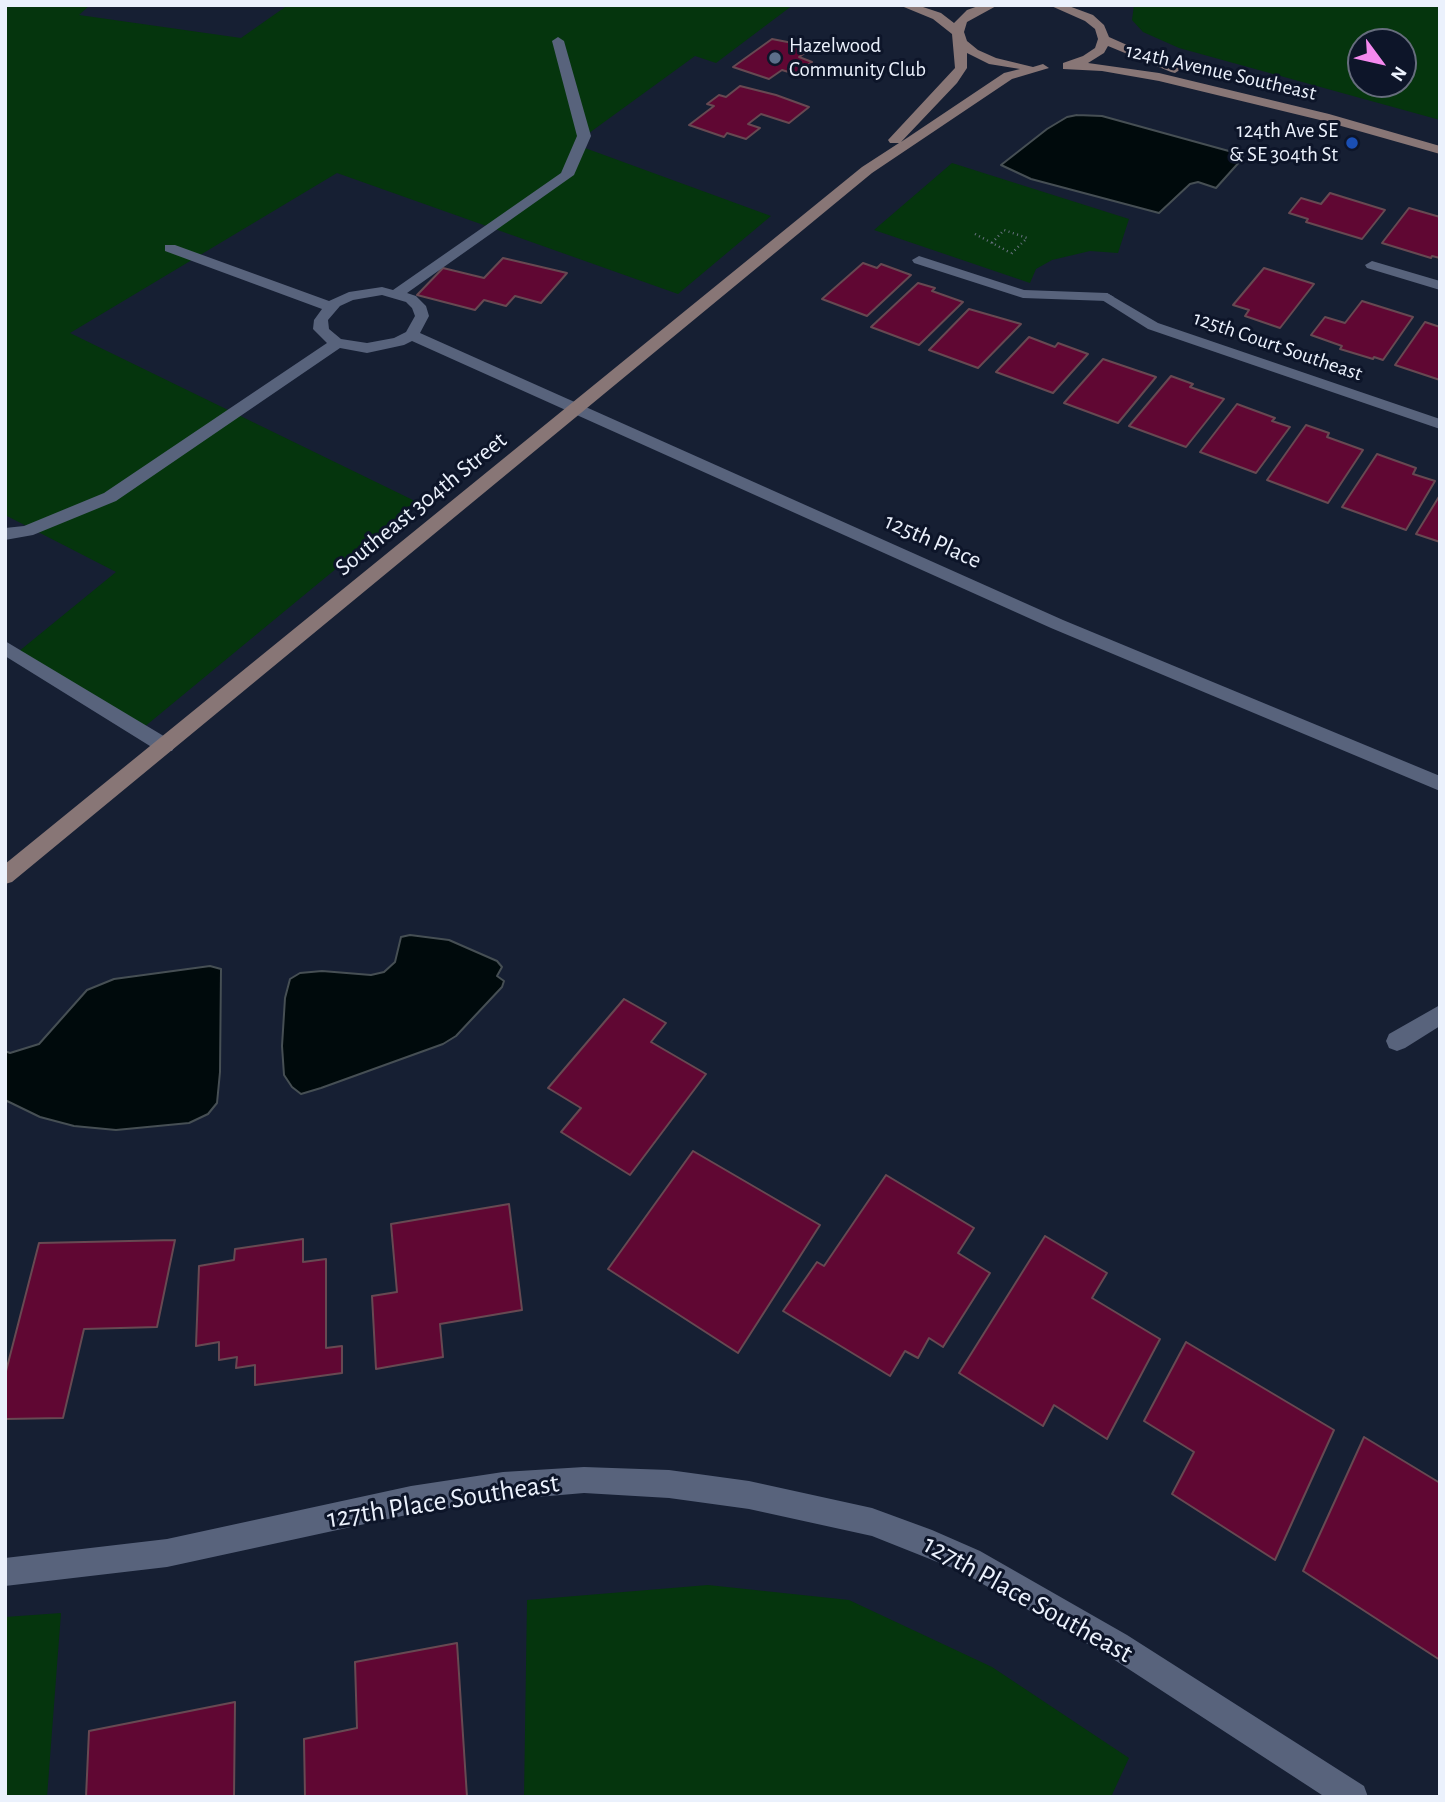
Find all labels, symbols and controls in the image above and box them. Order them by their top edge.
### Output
north arrow [1347,28,1417,98]
place label: Hazelwood Community Club [789,33,926,83]
street label: 124th Avenue Southeast [1123,38,1319,106]
marker: Hazelwood Community Club [767,50,783,66]
text: N [1387,63,1410,84]
place label: 124th Ave SE & SE 304th St [1229,118,1338,168]
marker: 124th Ave SE & SE 304th St [1344,135,1360,151]
street label: 125th Court Southeast [1190,305,1366,387]
street label: Southeast 304th Street [329,426,513,582]
street label: 125th Place [880,507,986,575]
street label: 127th Place Southeast [325,1466,561,1536]
street label: 127th Place Southeast [917,1528,1139,1670]

